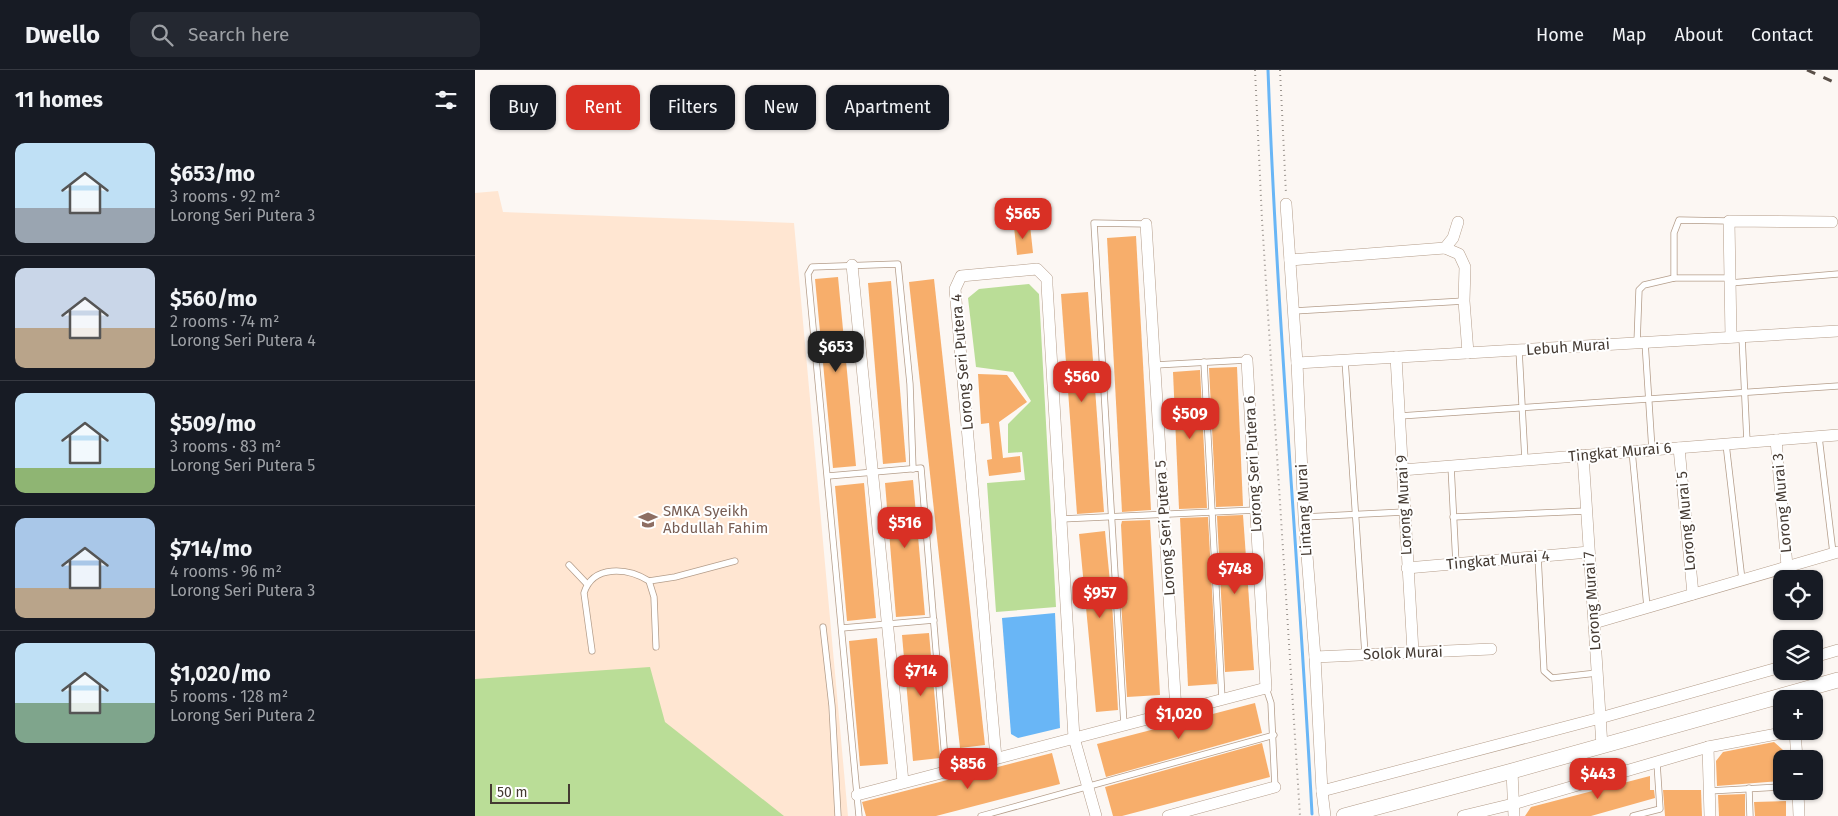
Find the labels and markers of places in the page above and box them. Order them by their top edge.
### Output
pin: $565 [993,198,1053,240]
pin: $653 [806,330,866,373]
pin: $560 [1052,360,1112,403]
pin: $509 [1160,398,1220,440]
place label: SMKA Syeikh Abdullah Fahim [663,502,768,537]
pin: $516 [875,506,935,549]
school or university icon: SMKA Syeikh Abdullah Fahim [637,509,659,531]
pin: $748 [1205,552,1265,595]
pin: $957 [1070,576,1130,619]
pin: $714 [891,654,951,697]
pin: $1,020 [1138,698,1220,740]
pin: $856 [938,748,998,790]
pin: $443 [1568,758,1628,800]

